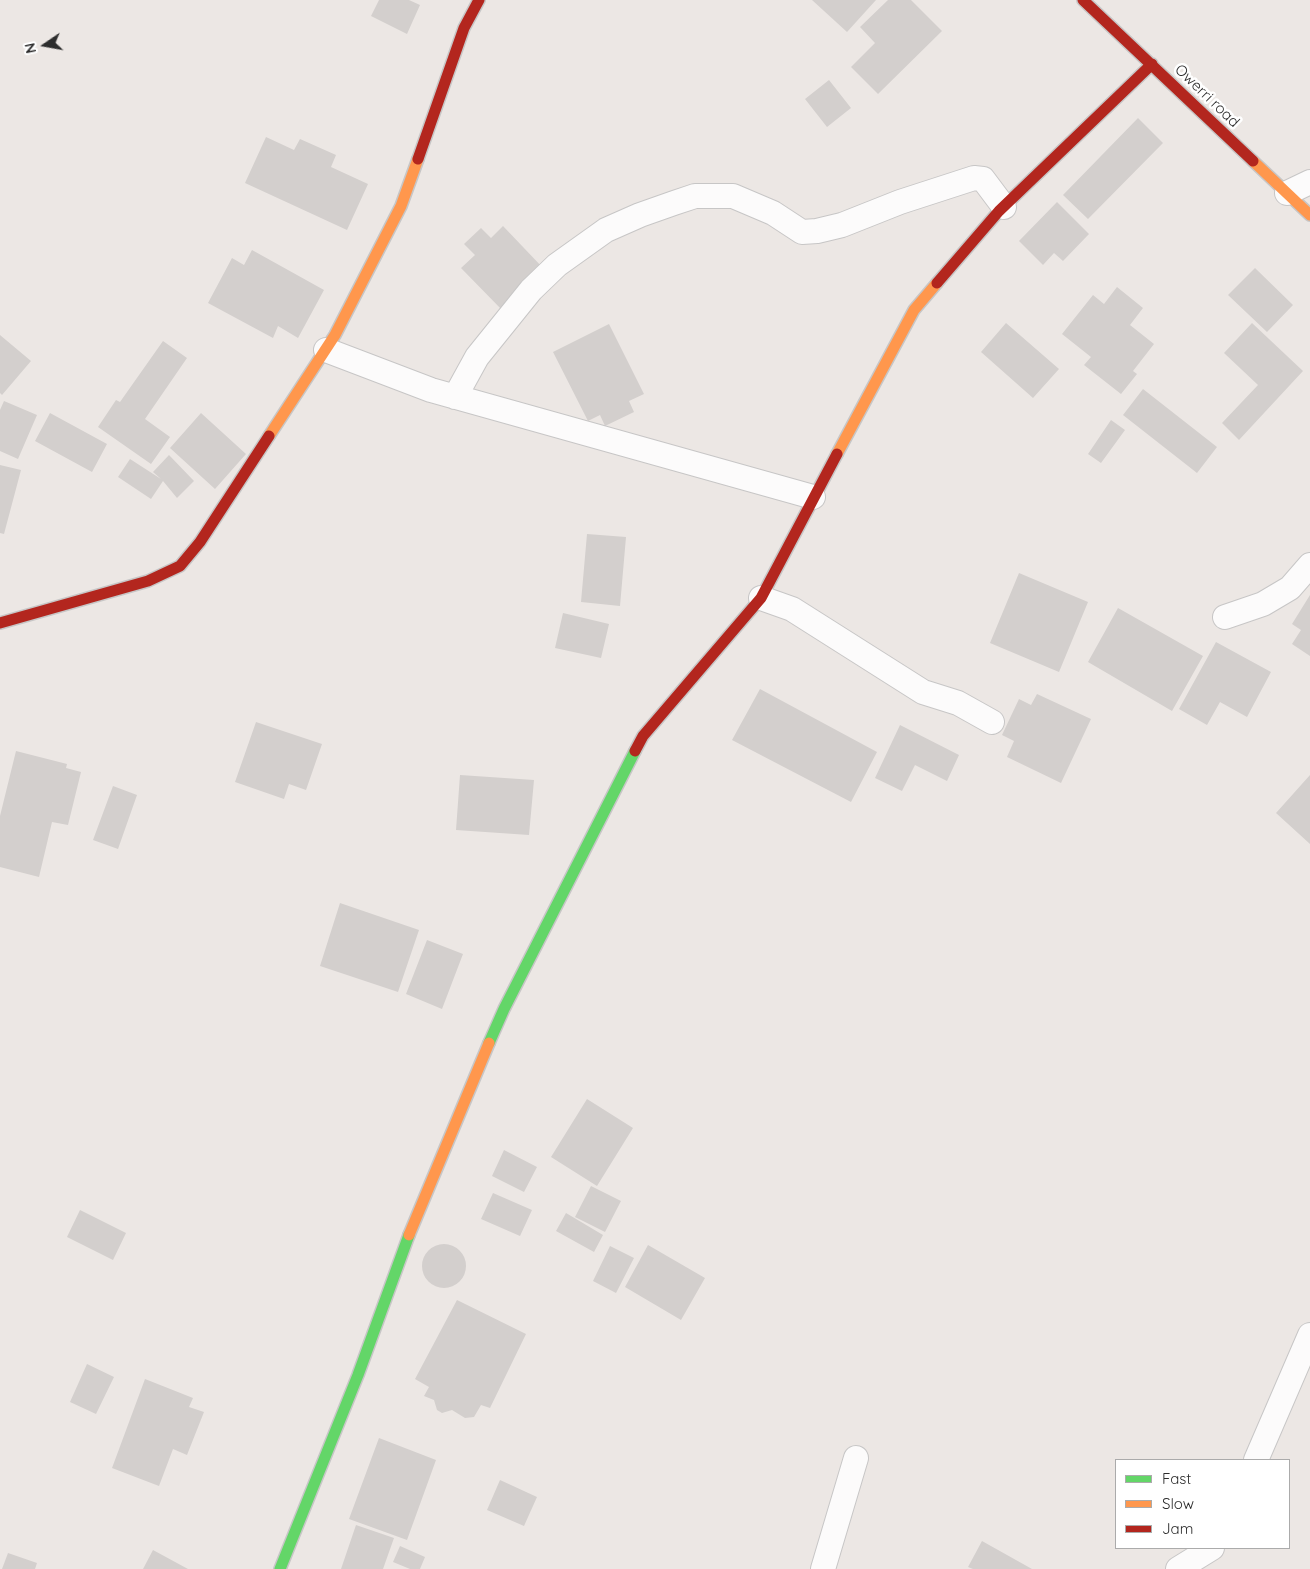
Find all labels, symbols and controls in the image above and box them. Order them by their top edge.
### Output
north arrow [20,20,70,70]
text: N [20,41,40,55]
street label: Owerri road [1171,61,1243,131]
legend [1115,1459,1290,1549]
text: Fast [1162,1469,1191,1488]
text: Slow [1162,1494,1194,1513]
text: Jam [1162,1519,1193,1538]

